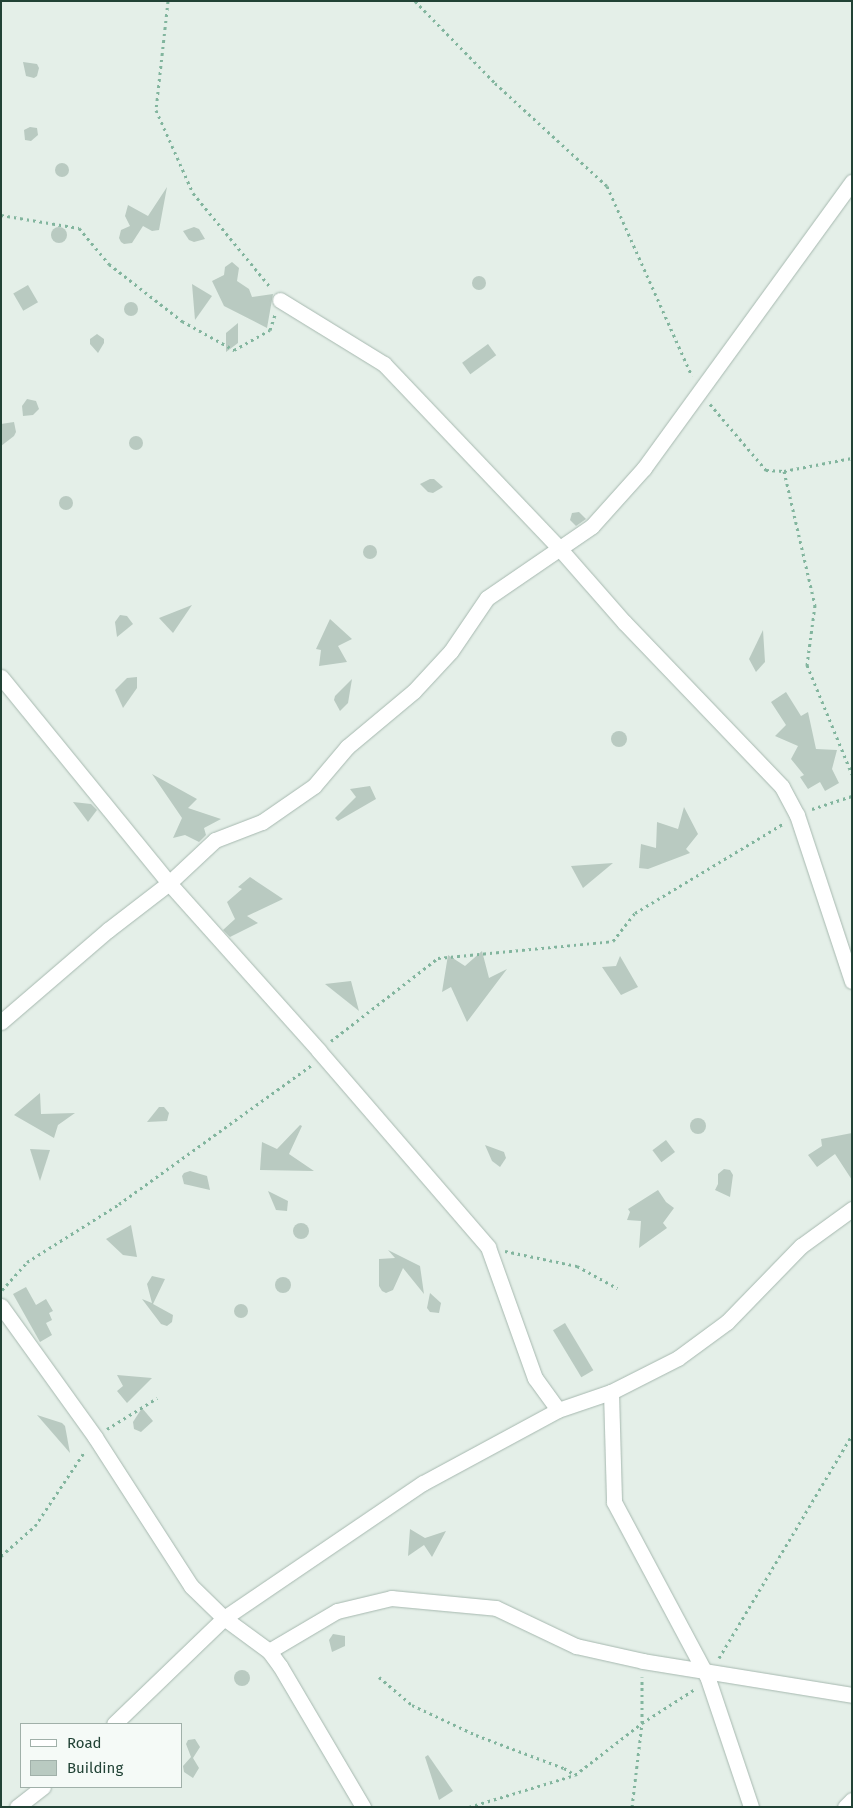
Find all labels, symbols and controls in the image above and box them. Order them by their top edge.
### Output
legend [20,1723,182,1788]
text: Road [67,1734,102,1752]
text: Building [67,1759,123,1777]

